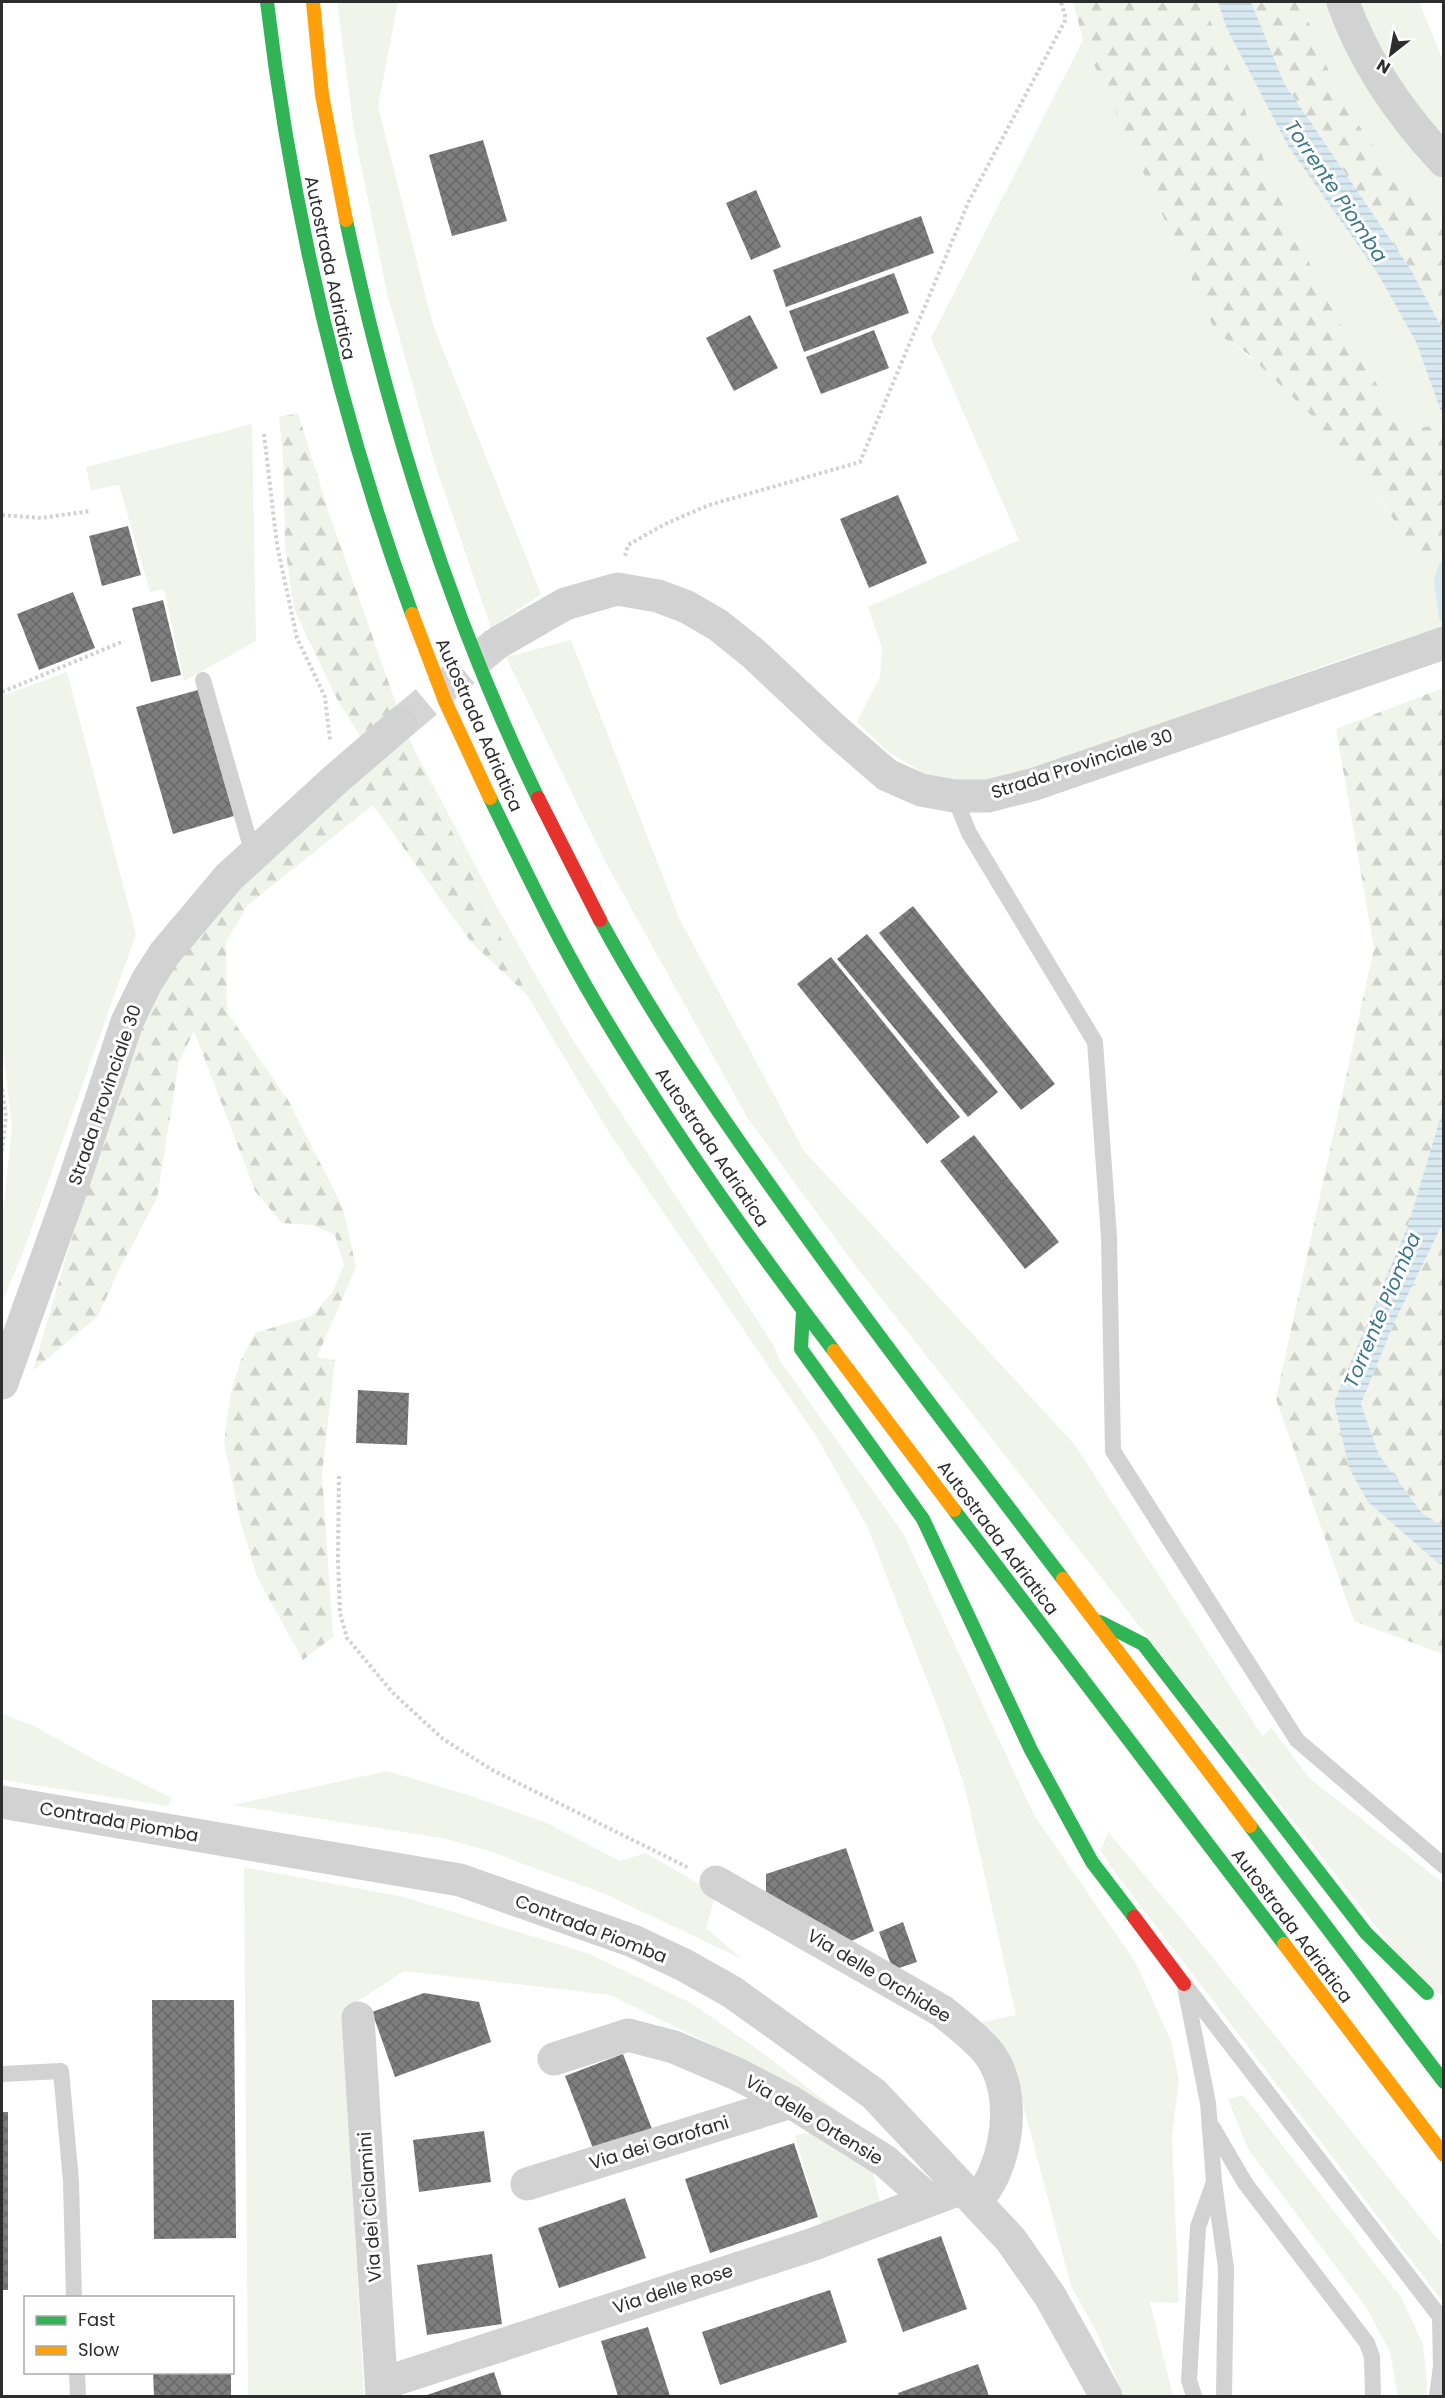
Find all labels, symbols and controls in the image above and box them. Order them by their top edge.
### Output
north arrow [1361,24,1421,84]
text: N [1372,53,1395,79]
water label: Torrente Piomba [1278,114,1394,268]
street label: Autostrada Adriatica [299,174,362,362]
street label: Autostrada Adriatica [430,634,529,815]
street label: Strada Provinciale 30 [988,722,1176,805]
street label: Strada Provinciale 30 [62,1001,147,1189]
street label: Autostrada Adriatica [650,1062,775,1231]
water label: Torrente Piomba [1337,1228,1427,1392]
street label: Autostrada Adriatica [932,1455,1065,1620]
street label: Contrada Piomba [38,1795,200,1848]
street label: Autostrada Adriatica [1226,1843,1359,2008]
street label: Contrada Piomba [512,1888,671,1969]
street label: Via delle Orchidee [803,1923,956,2029]
street label: Via delle Ortensie [741,2068,888,2171]
street label: Via dei Garofani [586,2109,732,2176]
street label: Via dei Ciclamini [352,2131,387,2283]
street label: Via delle Rose [610,2257,736,2320]
legend [24,2296,234,2374]
text: Fast [78,2307,115,2332]
text: Slow [78,2337,120,2362]

